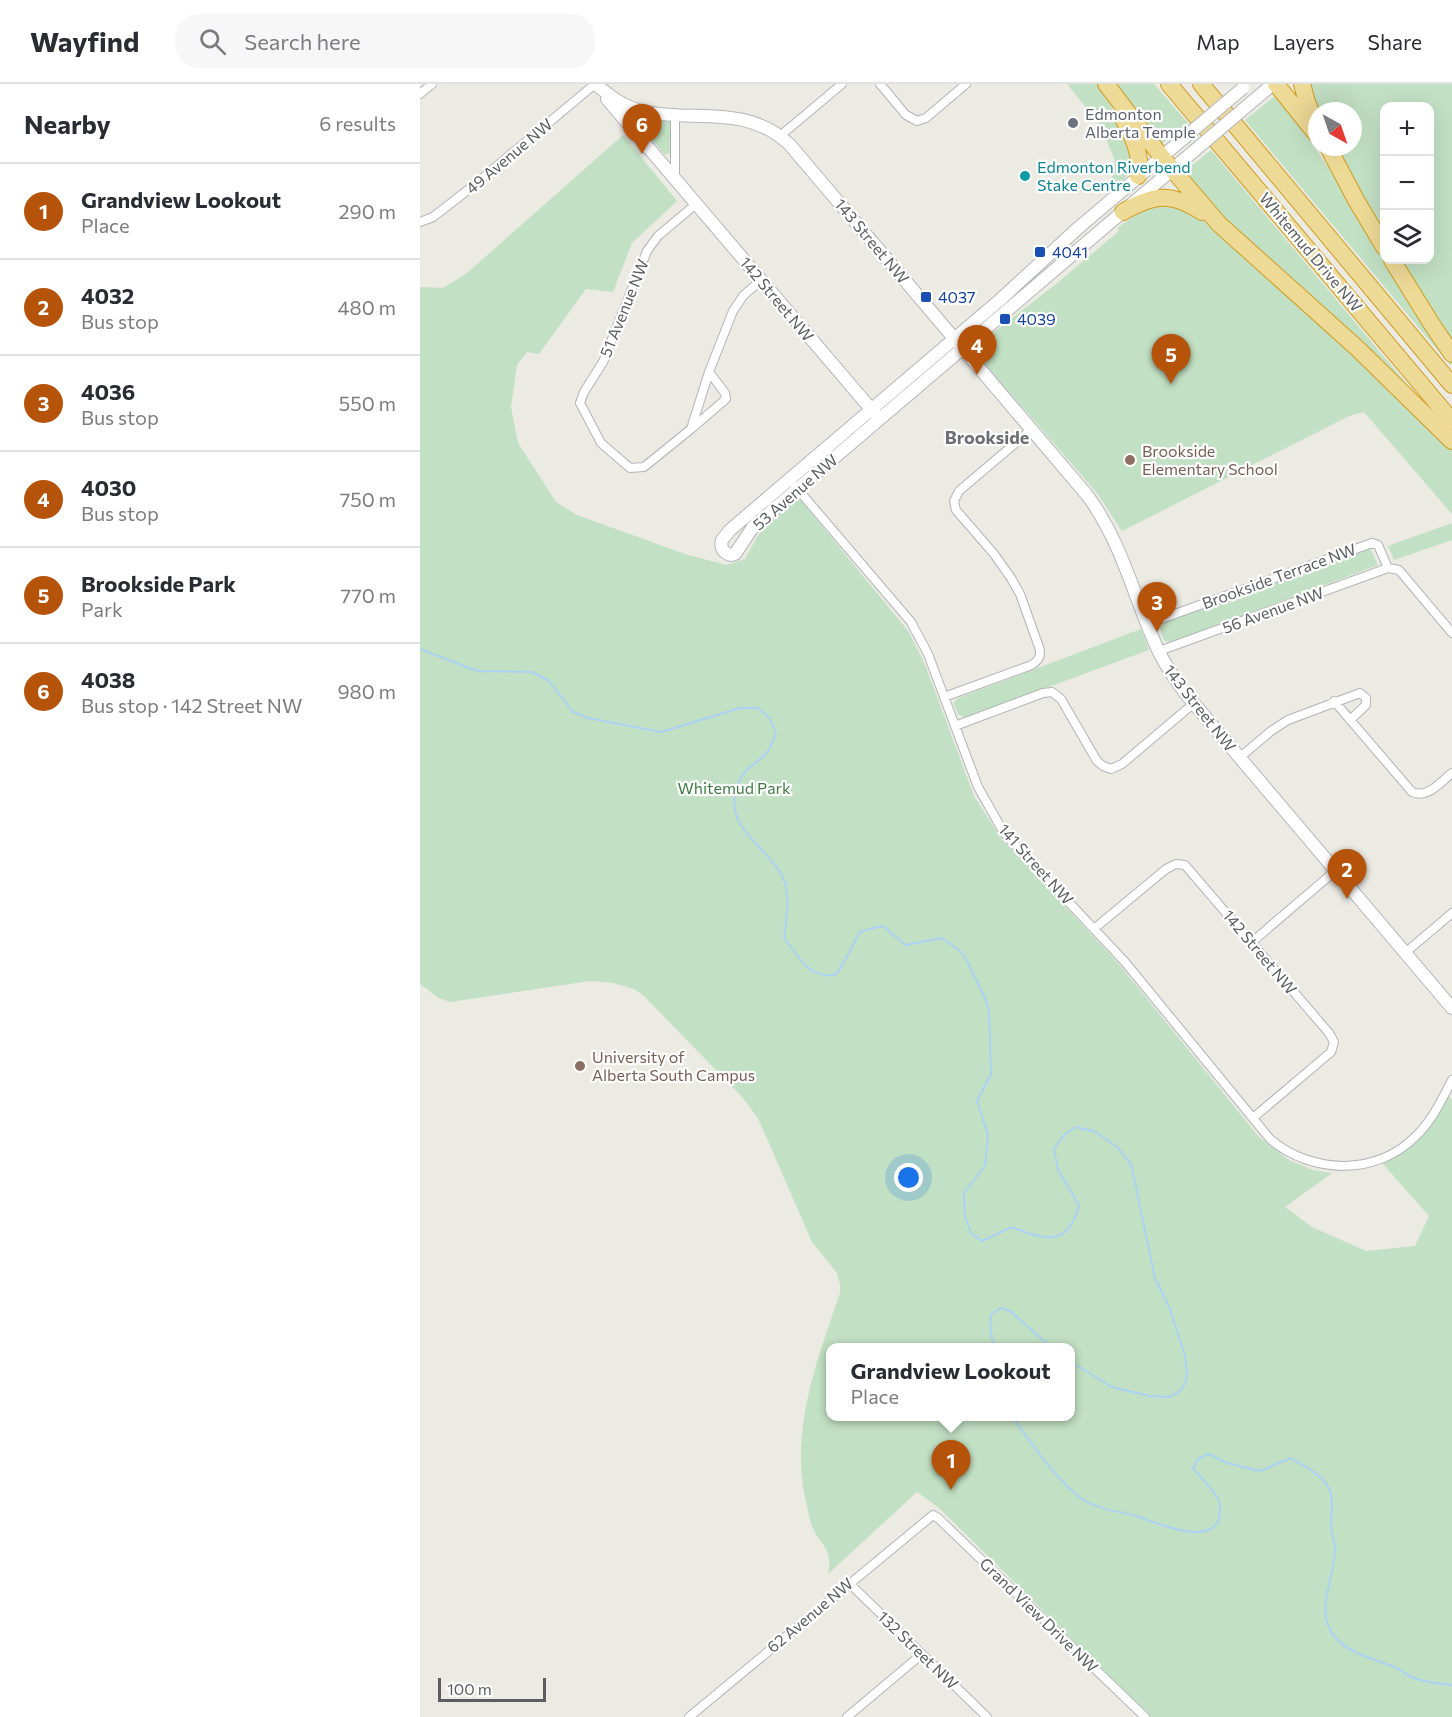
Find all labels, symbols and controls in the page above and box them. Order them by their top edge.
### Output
search box [175,14,595,68]
text: Wayfind [30,24,139,58]
icon: search [196,25,229,58]
text: Search here [244,28,361,55]
text: Map [1196,29,1240,54]
text: Layers [1273,29,1335,54]
text: Share [1368,29,1422,54]
north arrow [1308,102,1362,156]
map controls [1380,102,1434,264]
button: + [1380,102,1434,156]
pin: 6 [622,104,662,154]
place label: Edmonton Alberta Temple [1085,104,1196,141]
text: Nearby [24,108,111,139]
text: 6 results [319,111,396,135]
street label: 49 Avenue NW [462,114,556,197]
marker: Edmonton Alberta Temple [1066,116,1080,130]
button: − [1380,156,1434,210]
place label: Edmonton Riverbend Stake Centre [1037,157,1191,194]
marker: Edmonton Riverbend Stake Centre [1018,169,1032,183]
text: Grandview Lookout [81,186,281,213]
street label: Whitemud Drive NW [1256,188,1367,315]
street label: 143 Street NW [831,194,914,287]
text: 1 [39,199,48,223]
text: 290 m [338,199,396,223]
button: layers [1380,210,1434,264]
text: Place [81,213,130,237]
place label: 4041 [1052,242,1088,261]
marker: 4041 [1033,245,1047,259]
street label: 142 Street NW [736,252,818,345]
street label: 51 Avenue NW [595,256,652,360]
text: 4032 [81,282,134,309]
place label: 4037 [938,287,976,306]
marker: 4037 [919,290,933,304]
text: 2 [38,295,49,319]
text: 480 m [338,295,396,319]
text: Bus stop [81,309,159,333]
place label: 4039 [1017,309,1056,328]
marker: 4039 [998,312,1012,326]
pin: 4 [958,326,996,375]
pin: 5 [1152,334,1191,384]
text: 4036 [81,378,135,405]
text: 3 [38,391,49,415]
text: 550 m [339,391,396,415]
text: Bus stop [81,405,159,429]
district label: Brookside [945,426,1029,448]
place label: Brookside Elementary School [1142,441,1278,478]
street label: 53 Avenue NW [748,450,841,534]
marker: Brookside Elementary School [1123,453,1137,467]
text: 4030 [81,474,136,501]
text: 4 [37,487,50,511]
text: 750 m [340,487,396,511]
text: Bus stop [81,501,159,525]
street label: Brookside Terrace NW [1199,539,1358,612]
text: Brookside Park [81,570,236,597]
pin: 3 [1138,582,1176,632]
street label: 56 Avenue NW [1219,582,1326,637]
text: 5 [38,583,49,607]
text: 770 m [341,583,396,607]
text: Park [81,597,123,621]
street label: 143 Street NW [1160,660,1240,755]
text: 4038 [81,666,135,693]
text: 6 [37,679,50,703]
text: 980 m [337,679,396,703]
text: Bus stop · 142 Street NW [81,693,302,717]
park label: Whitemud Park [677,778,791,797]
street label: 141 Street NW [995,819,1078,908]
pin: 2 [1328,850,1366,899]
street label: 142 Street NW [1219,905,1301,998]
place label: University of Alberta South Campus [592,1047,755,1084]
marker: University of Alberta South Campus [573,1059,587,1073]
your location [894,1163,923,1192]
popup [826,1343,1075,1421]
text: Grandview Lookout [851,1357,1050,1384]
text: Place [851,1384,899,1408]
pin: 1 [932,1440,970,1490]
street label: Grand View Drive NW [976,1553,1102,1676]
street label: 62 Avenue NW [763,1573,857,1656]
street label: 132 Street NW [874,1606,963,1693]
scale bar [438,1675,546,1702]
text: 100 m [447,1679,492,1698]

